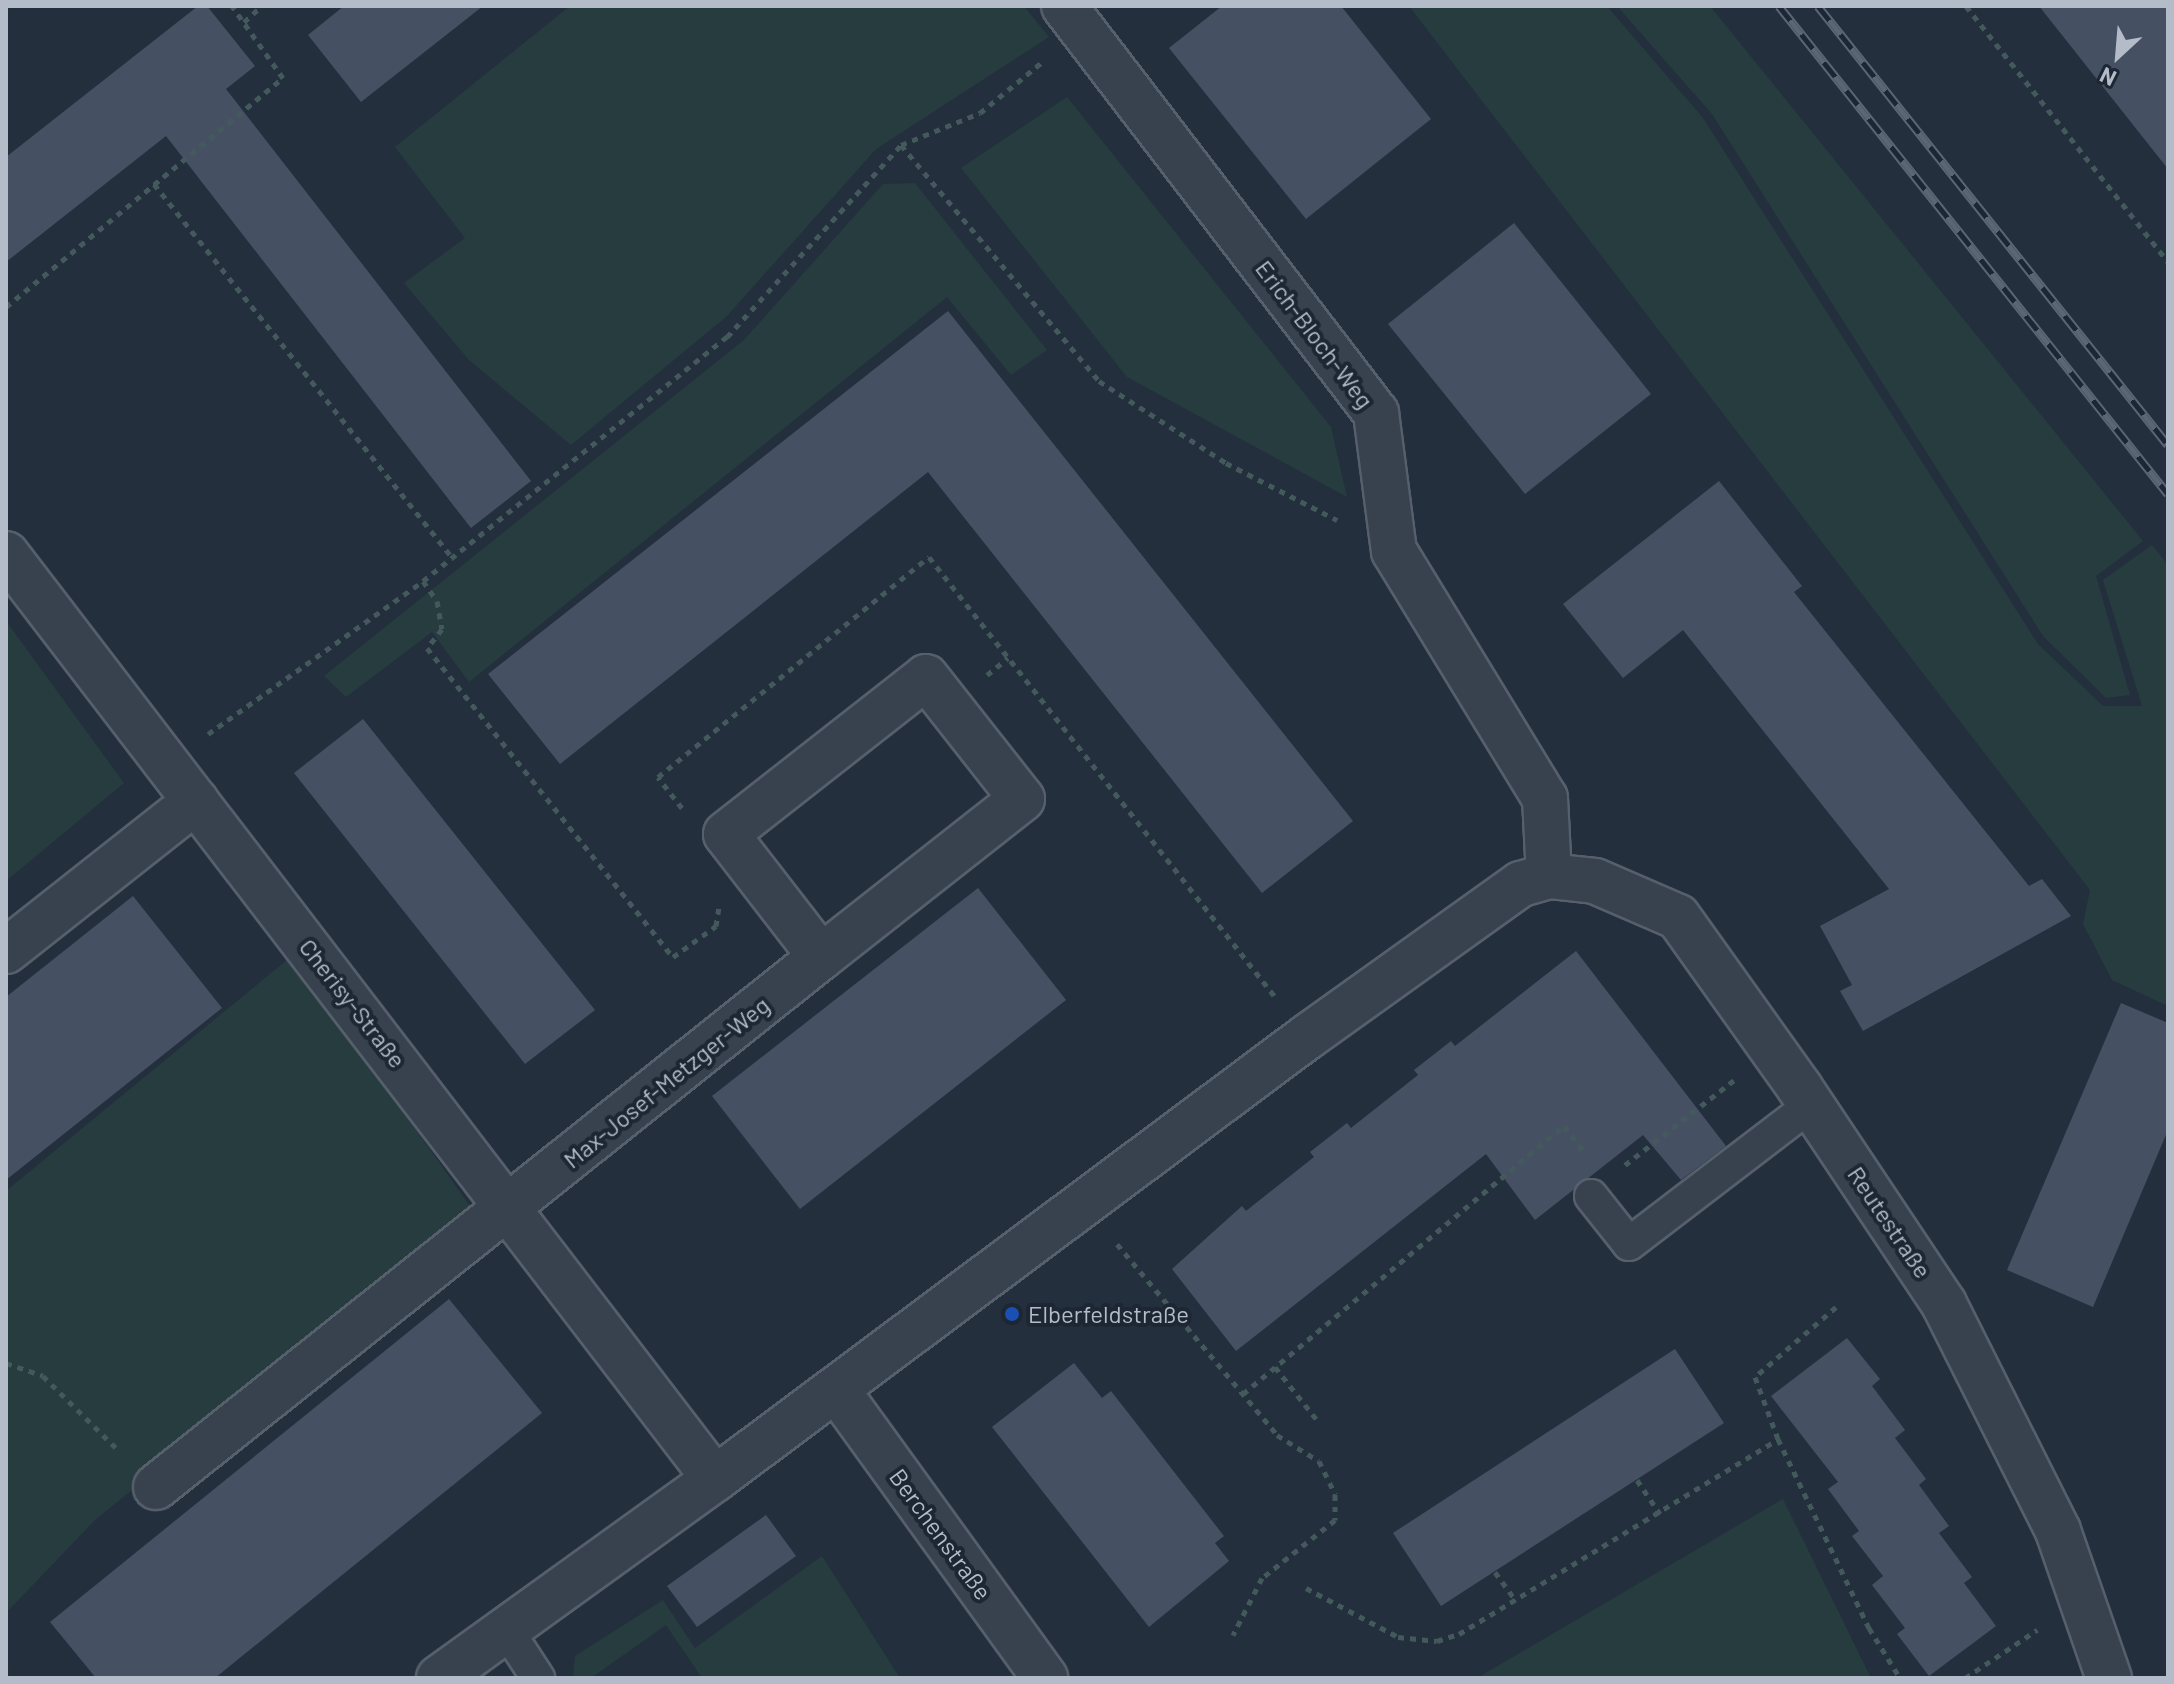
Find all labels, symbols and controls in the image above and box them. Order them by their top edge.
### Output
north arrow [2078,16,2158,96]
text: N [2095,63,2120,92]
street label: Erich-Bloch-Weg [1250,254,1380,414]
street label: Cherisy-Straße [294,933,412,1073]
street label: Max-Josef-Metzger-Weg [557,990,775,1174]
street label: Reutestraße [1842,1161,1938,1283]
place label: Elberfeldstraße [1028,1300,1189,1328]
marker: Elberfeldstraße [1003,1305,1021,1323]
street label: Berchenstraße [884,1463,998,1605]

